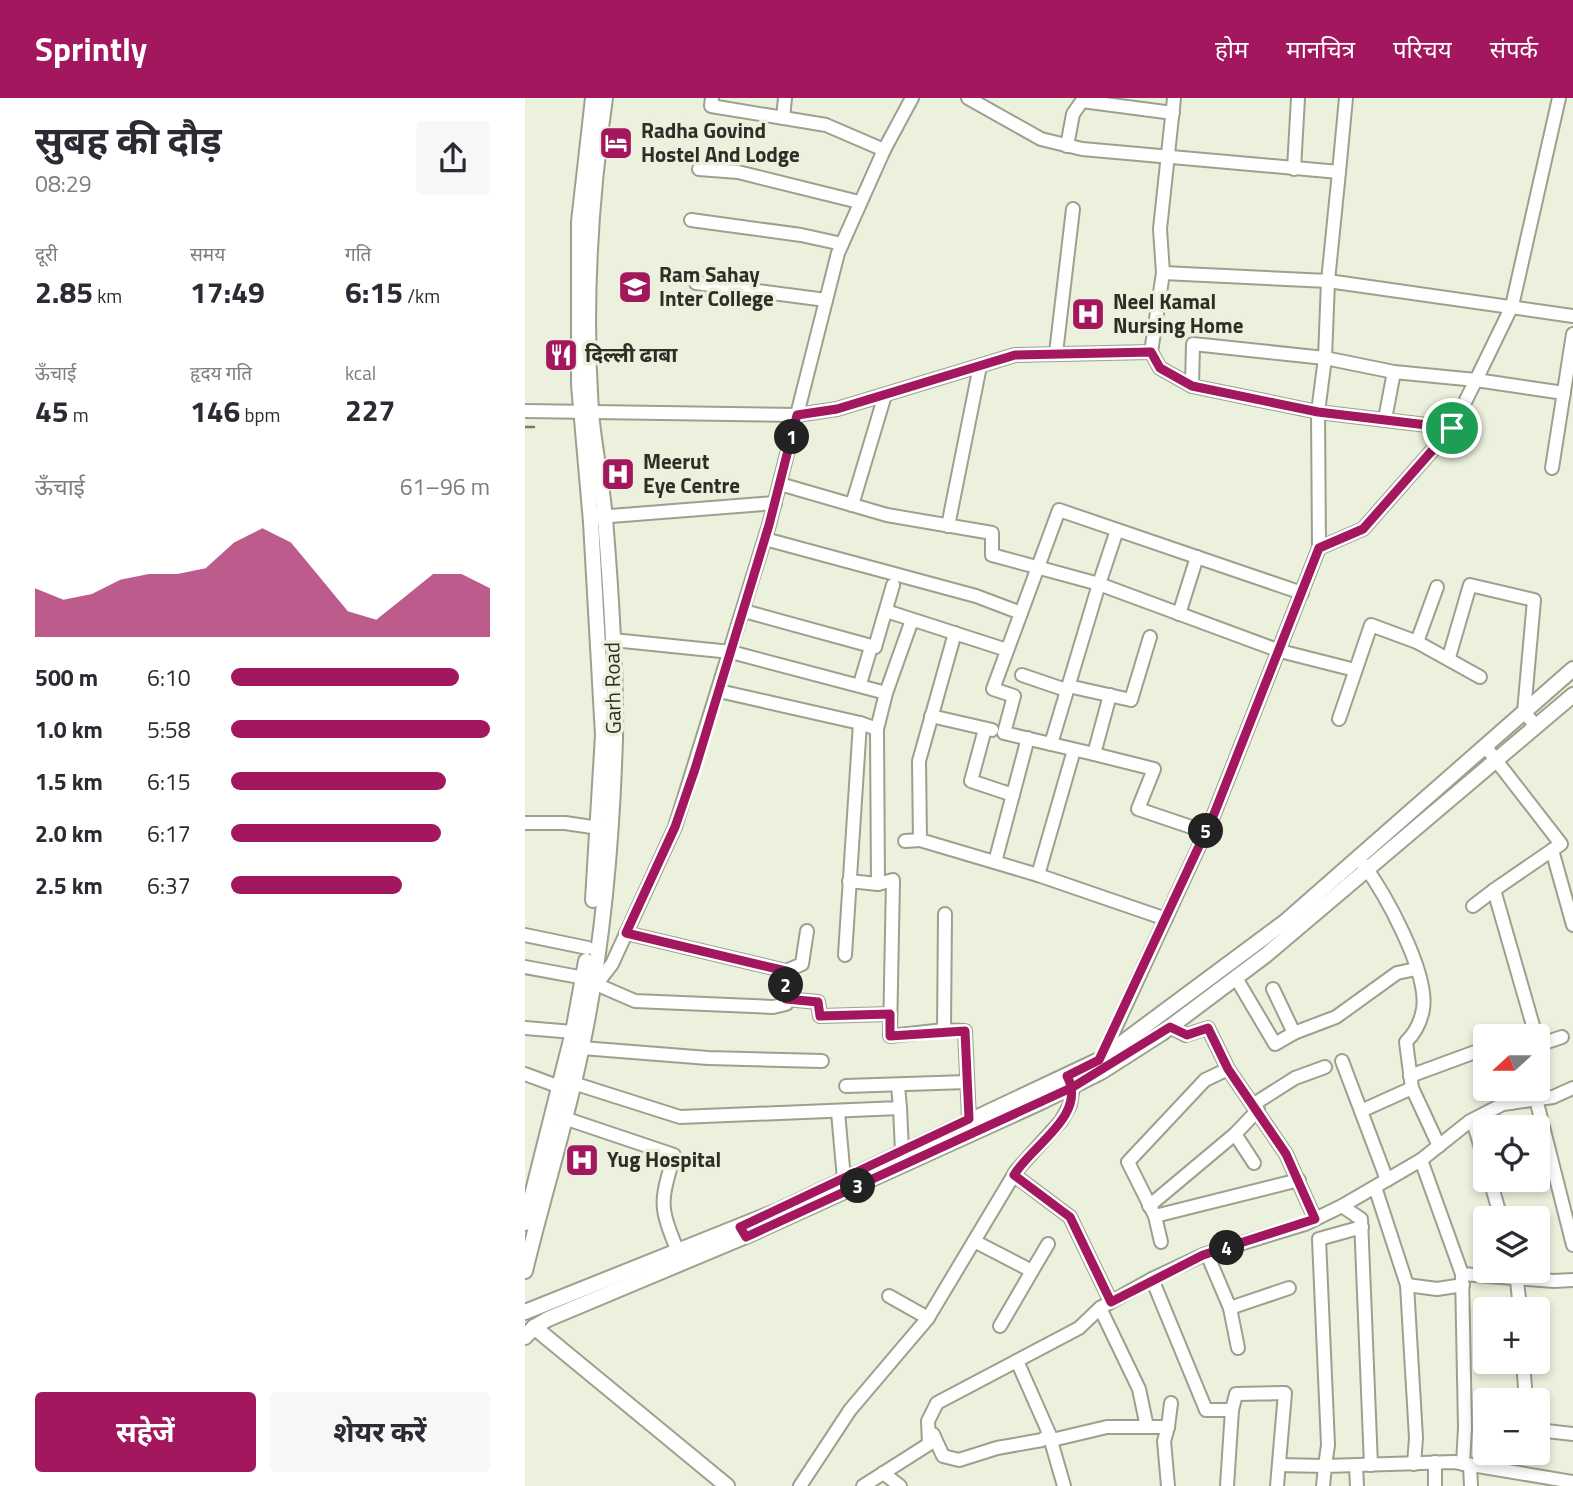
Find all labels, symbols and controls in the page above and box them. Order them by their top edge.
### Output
text: Sprintly [35,24,147,74]
text: होम [1215,31,1248,67]
text: मानचित्र [1286,31,1355,67]
text: परिचय [1393,31,1452,67]
text: संपर्क [1490,31,1538,67]
text: सुबह की दौड़ [35,111,222,169]
place label: Radha Govind Hostel And Lodge [641,114,800,170]
button: share [416,121,490,195]
hotel icon: Radha Govind Hostel And Lodge [597,124,635,162]
text: 08:29 [35,166,92,201]
text: दूरी [35,239,58,268]
text: समय [190,239,225,268]
text: गति [345,239,371,268]
place label: Ram Sahay Inter College [659,258,774,314]
school or university icon: Ram Sahay Inter College [616,268,654,306]
text: 2.85 [35,269,93,315]
text: 17:49 [190,269,265,315]
text: 6:15 [345,269,403,315]
text: km [93,281,122,310]
text: /km [403,281,440,310]
place label: Neel Kamal Nursing Home [1113,285,1243,341]
hospital icon: Neel Kamal Nursing Home [1069,295,1107,333]
restaurant icon: दिल्ली ढाबा [542,336,580,374]
place label: दिल्ली ढाबा [585,338,678,370]
text: ऊँचाई [35,358,76,387]
text: हृदय गति [190,358,252,387]
text: kcal [345,358,376,387]
text: 227 [345,387,395,433]
text: 45 [35,388,69,434]
text: 146 [190,388,240,434]
pin [1422,398,1482,458]
text: m [69,400,89,429]
text: bpm [240,400,280,429]
icon: arrive [1433,409,1471,447]
pin: 1 [775,420,809,454]
text: 1 [786,422,797,451]
place label: Meerut Eye Centre [643,445,740,501]
hospital icon: Meerut Eye Centre [599,455,637,493]
text: ऊँचाई [35,469,85,504]
text: 61–96 m [400,469,490,504]
street label: Garh Road [595,642,629,734]
text: 500 m [35,660,98,695]
text: 6:10 [147,660,191,695]
text: 1.0 km [35,712,103,747]
text: 5:58 [147,712,191,747]
text: 1.5 km [35,764,103,799]
text: 6:15 [147,764,191,799]
pin: 5 [1189,814,1223,848]
text: 2.0 km [35,816,103,851]
text: 6:17 [147,816,191,851]
text: 5 [1200,816,1211,845]
text: 2.5 km [35,868,103,903]
text: 6:37 [147,868,191,903]
pin: 2 [769,968,803,1002]
text: 2 [780,970,791,999]
north arrow [1473,1024,1551,1101]
map controls [1473,1024,1550,1465]
button: locate [1473,1115,1550,1192]
hospital icon: Yug Hospital [563,1141,601,1179]
place label: Yug Hospital [607,1143,721,1175]
pin: 3 [841,1168,875,1204]
text: 3 [852,1171,863,1200]
button: layers [1473,1206,1550,1283]
pin: 4 [1209,1230,1245,1266]
text: 4 [1221,1233,1232,1262]
button: + [1473,1297,1550,1374]
button: − [1473,1388,1550,1465]
button: सहेजें [35,1392,256,1472]
button: शेयर करें [270,1392,490,1472]

